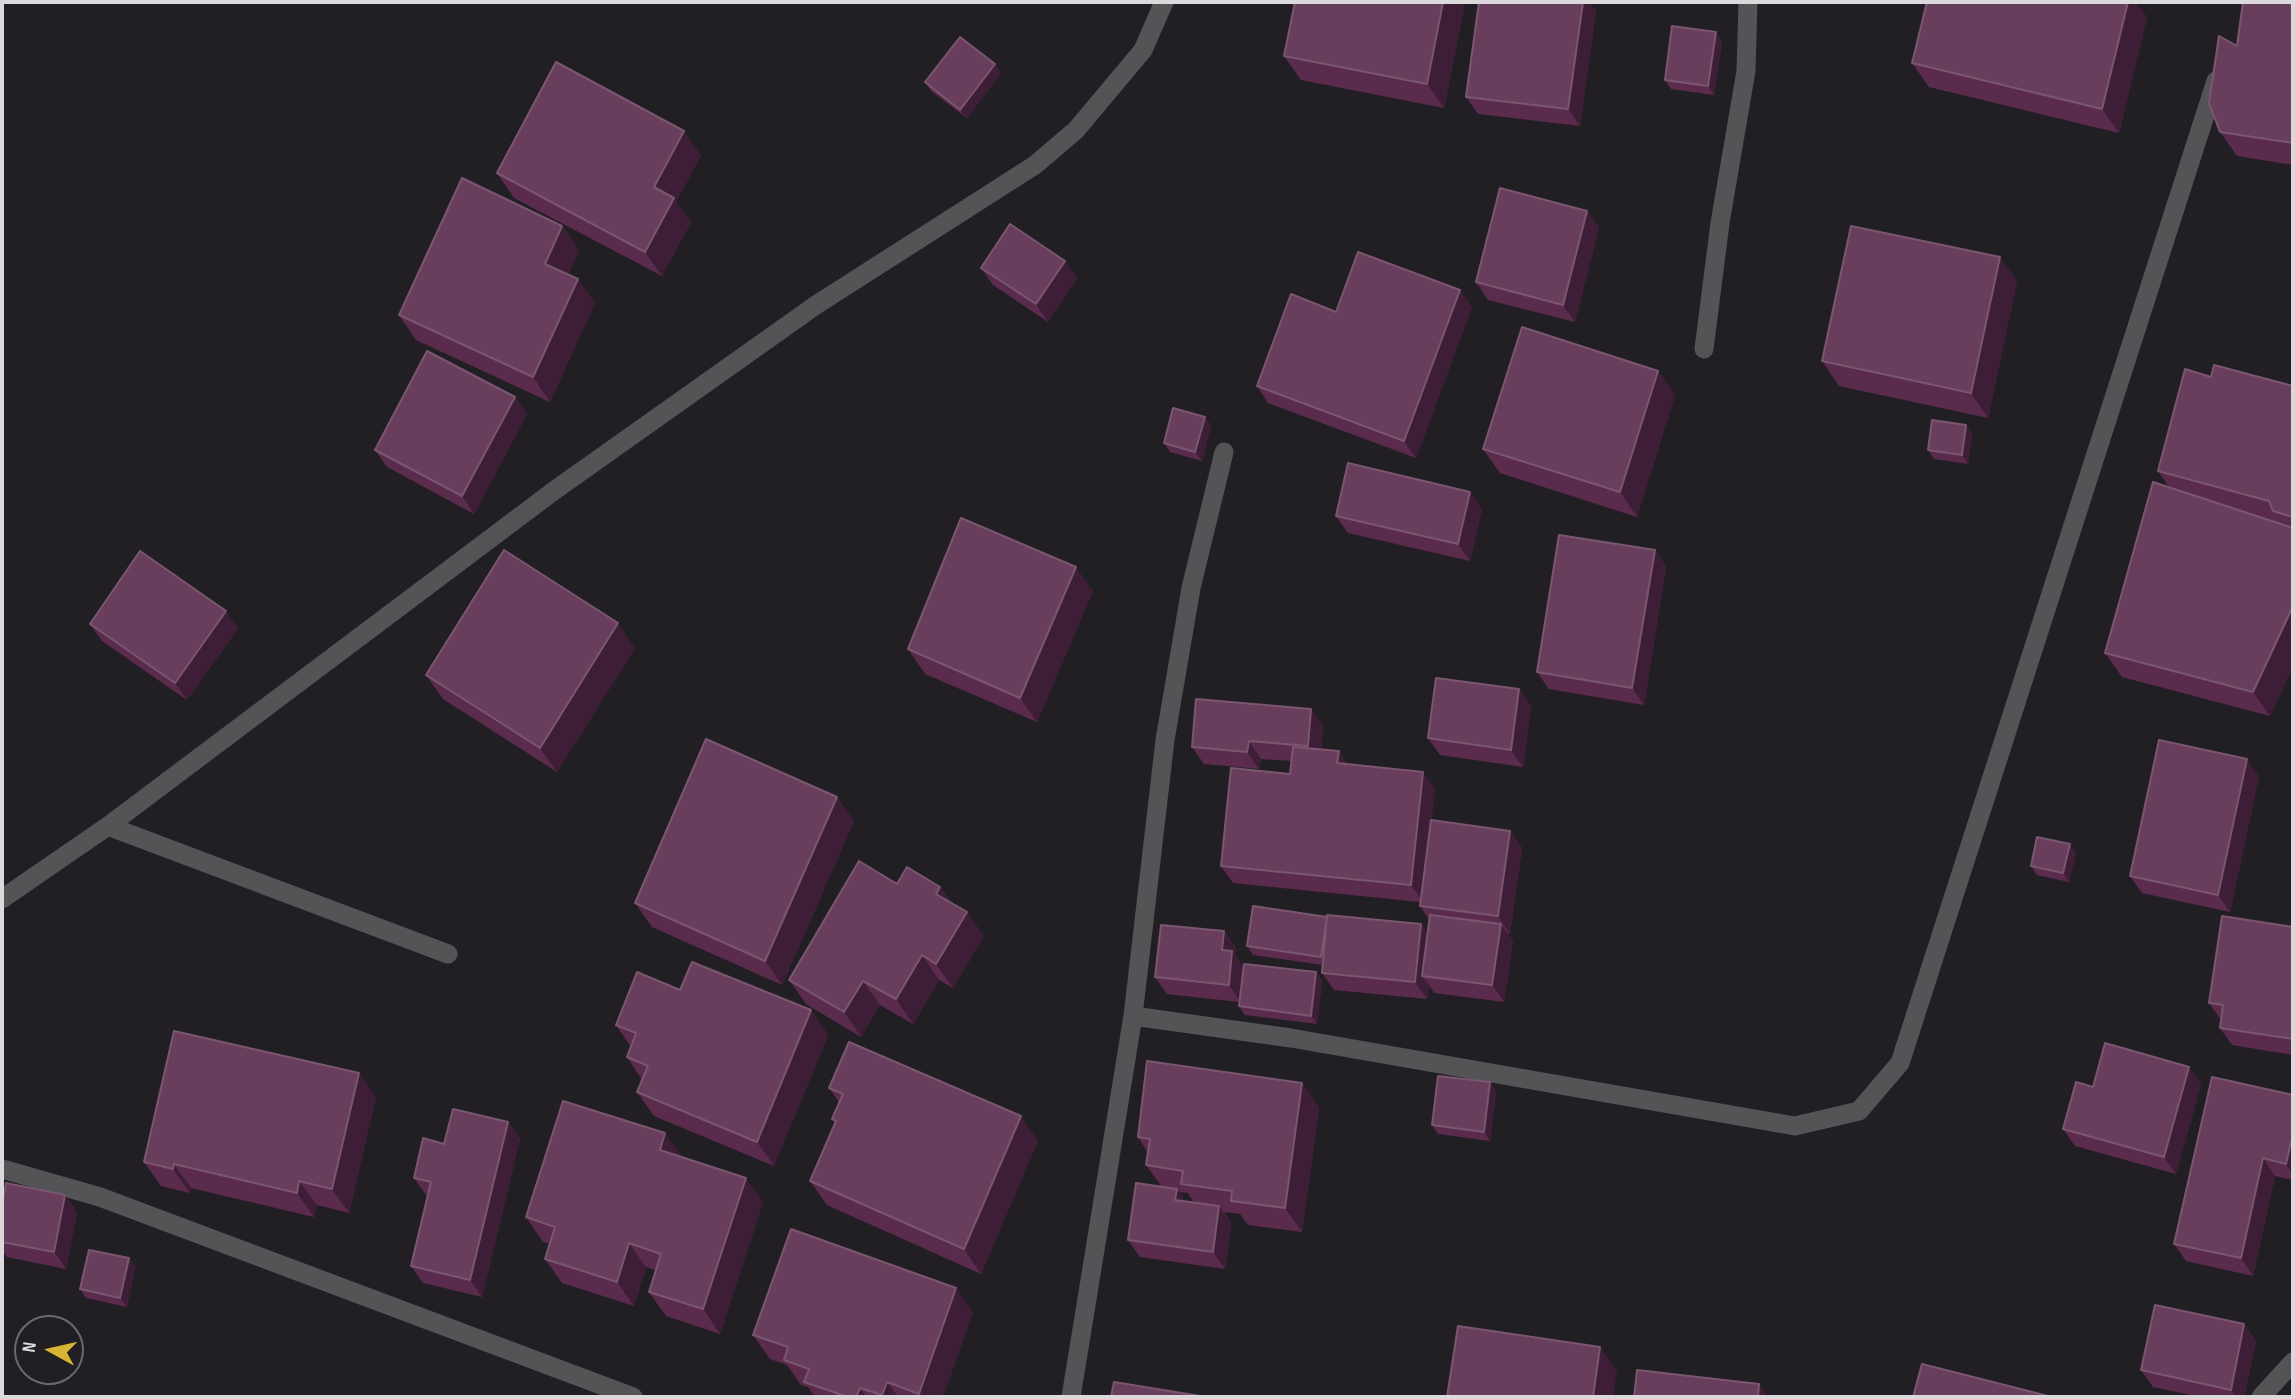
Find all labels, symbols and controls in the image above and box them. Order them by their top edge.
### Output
north arrow [14,1315,84,1385]
text: N [18,1341,42,1354]

